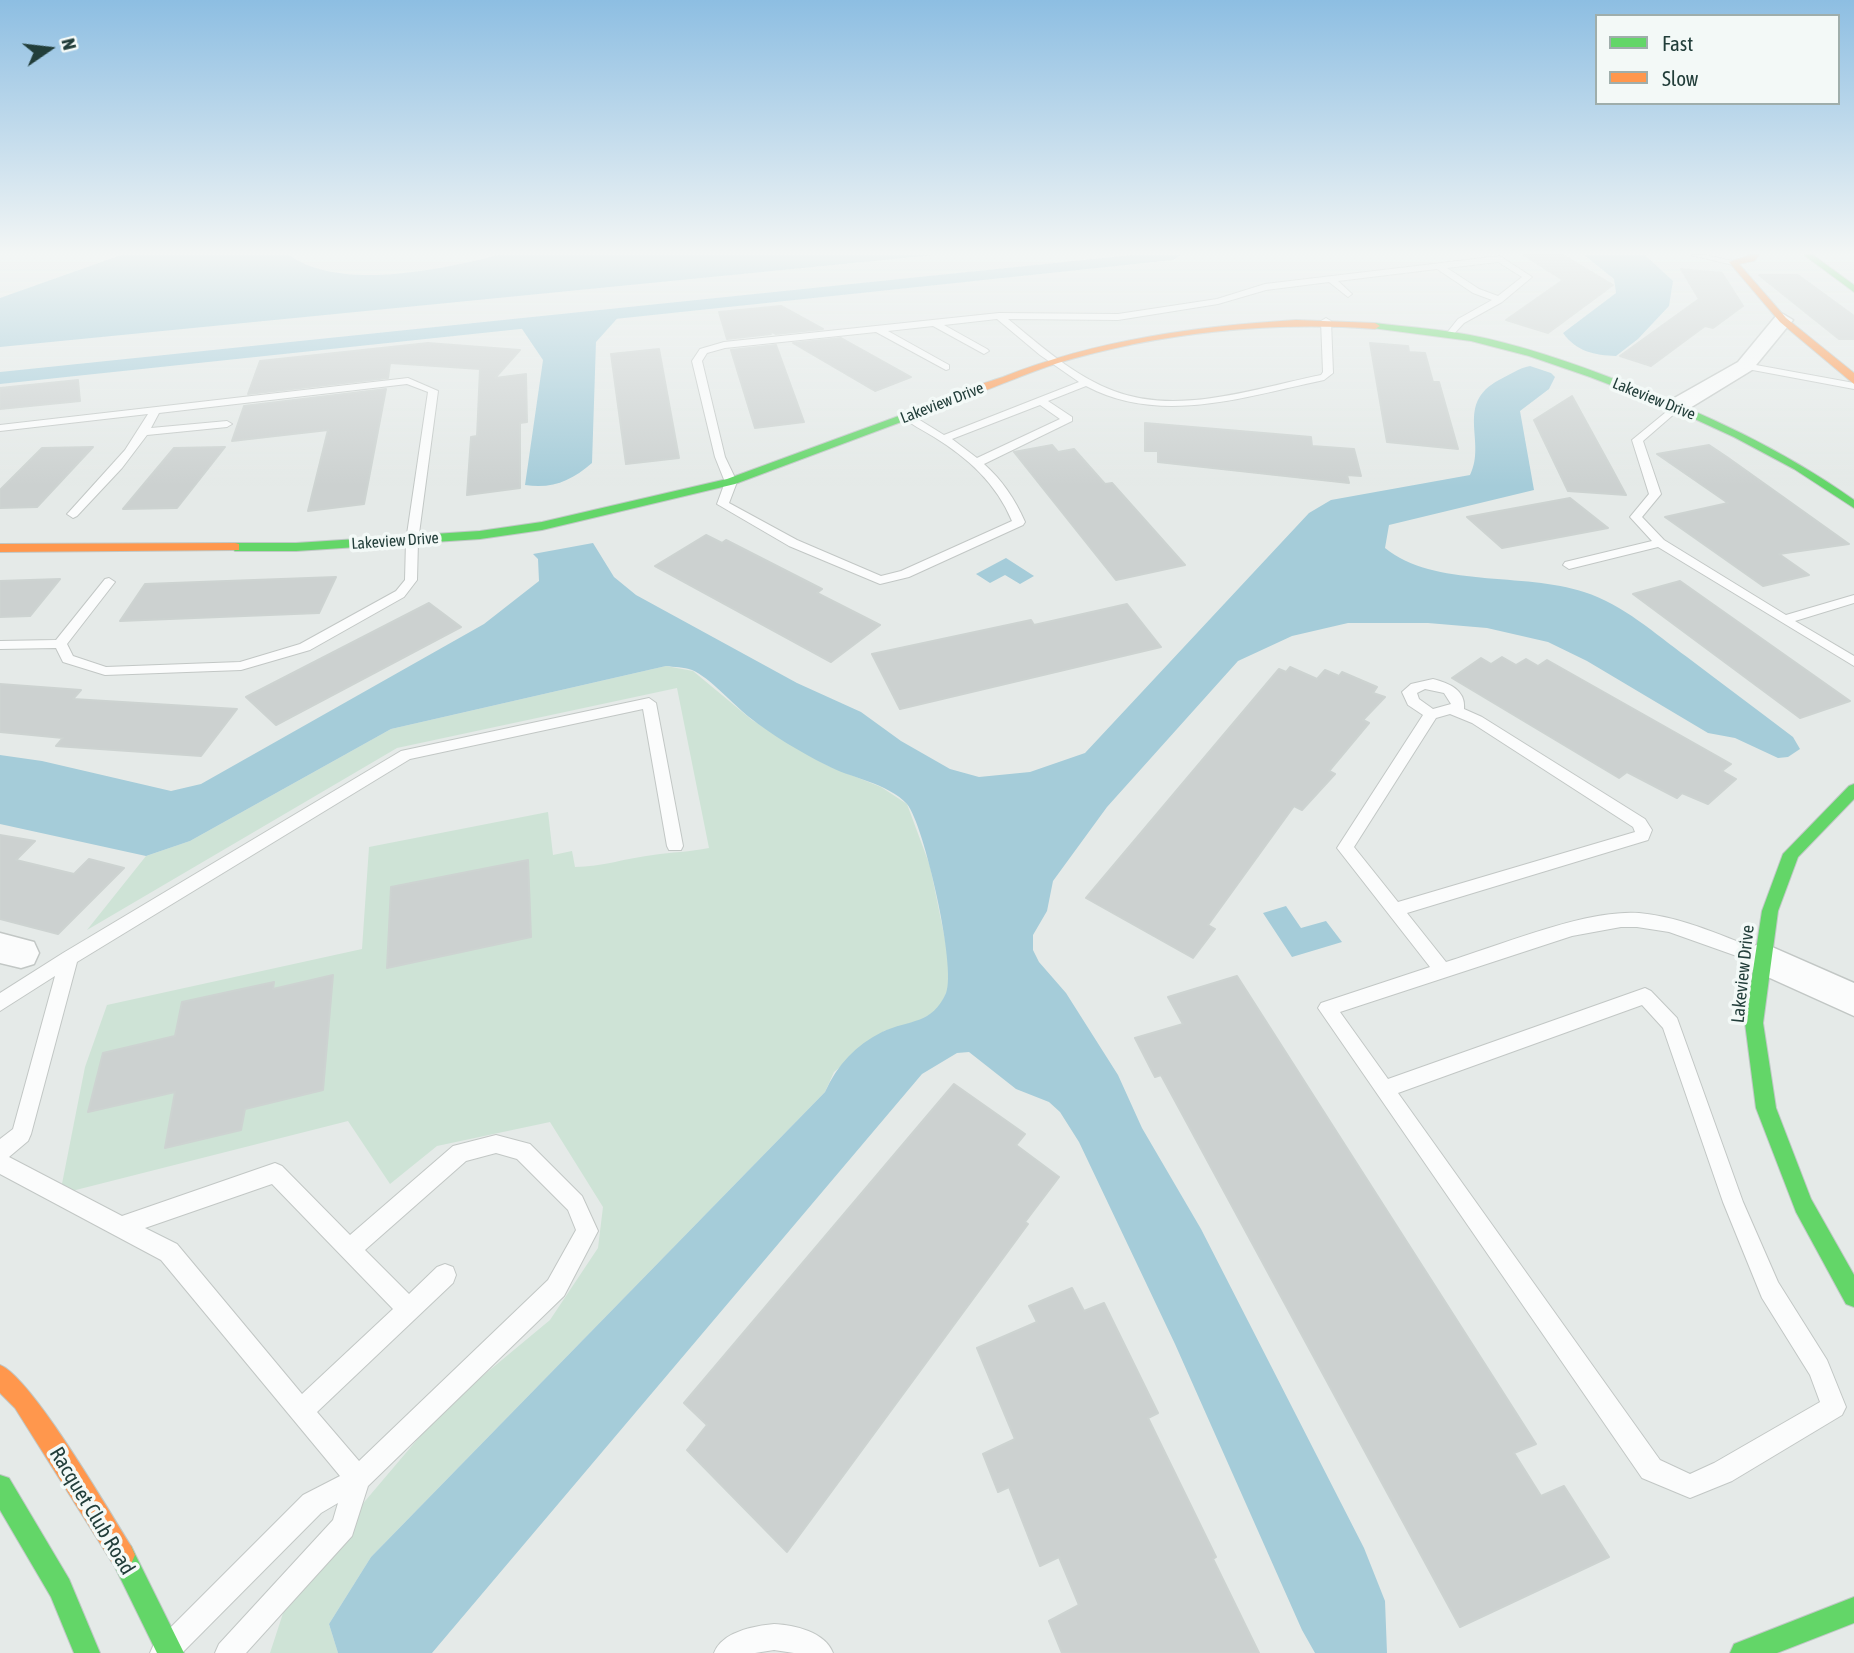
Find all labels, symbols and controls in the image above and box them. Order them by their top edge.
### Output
north arrow [14,14,84,84]
legend [1595,14,1840,105]
text: Fast [1662,31,1693,55]
text: N [57,36,81,52]
text: Slow [1662,66,1698,90]
street label: Lakeview Drive [1610,374,1698,424]
street label: Lakeview Drive [898,378,986,428]
street label: Lakeview Drive [351,528,439,554]
street label: Lakeview Drive [1727,924,1759,1024]
street label: Racquet Club Road [44,1443,140,1579]

